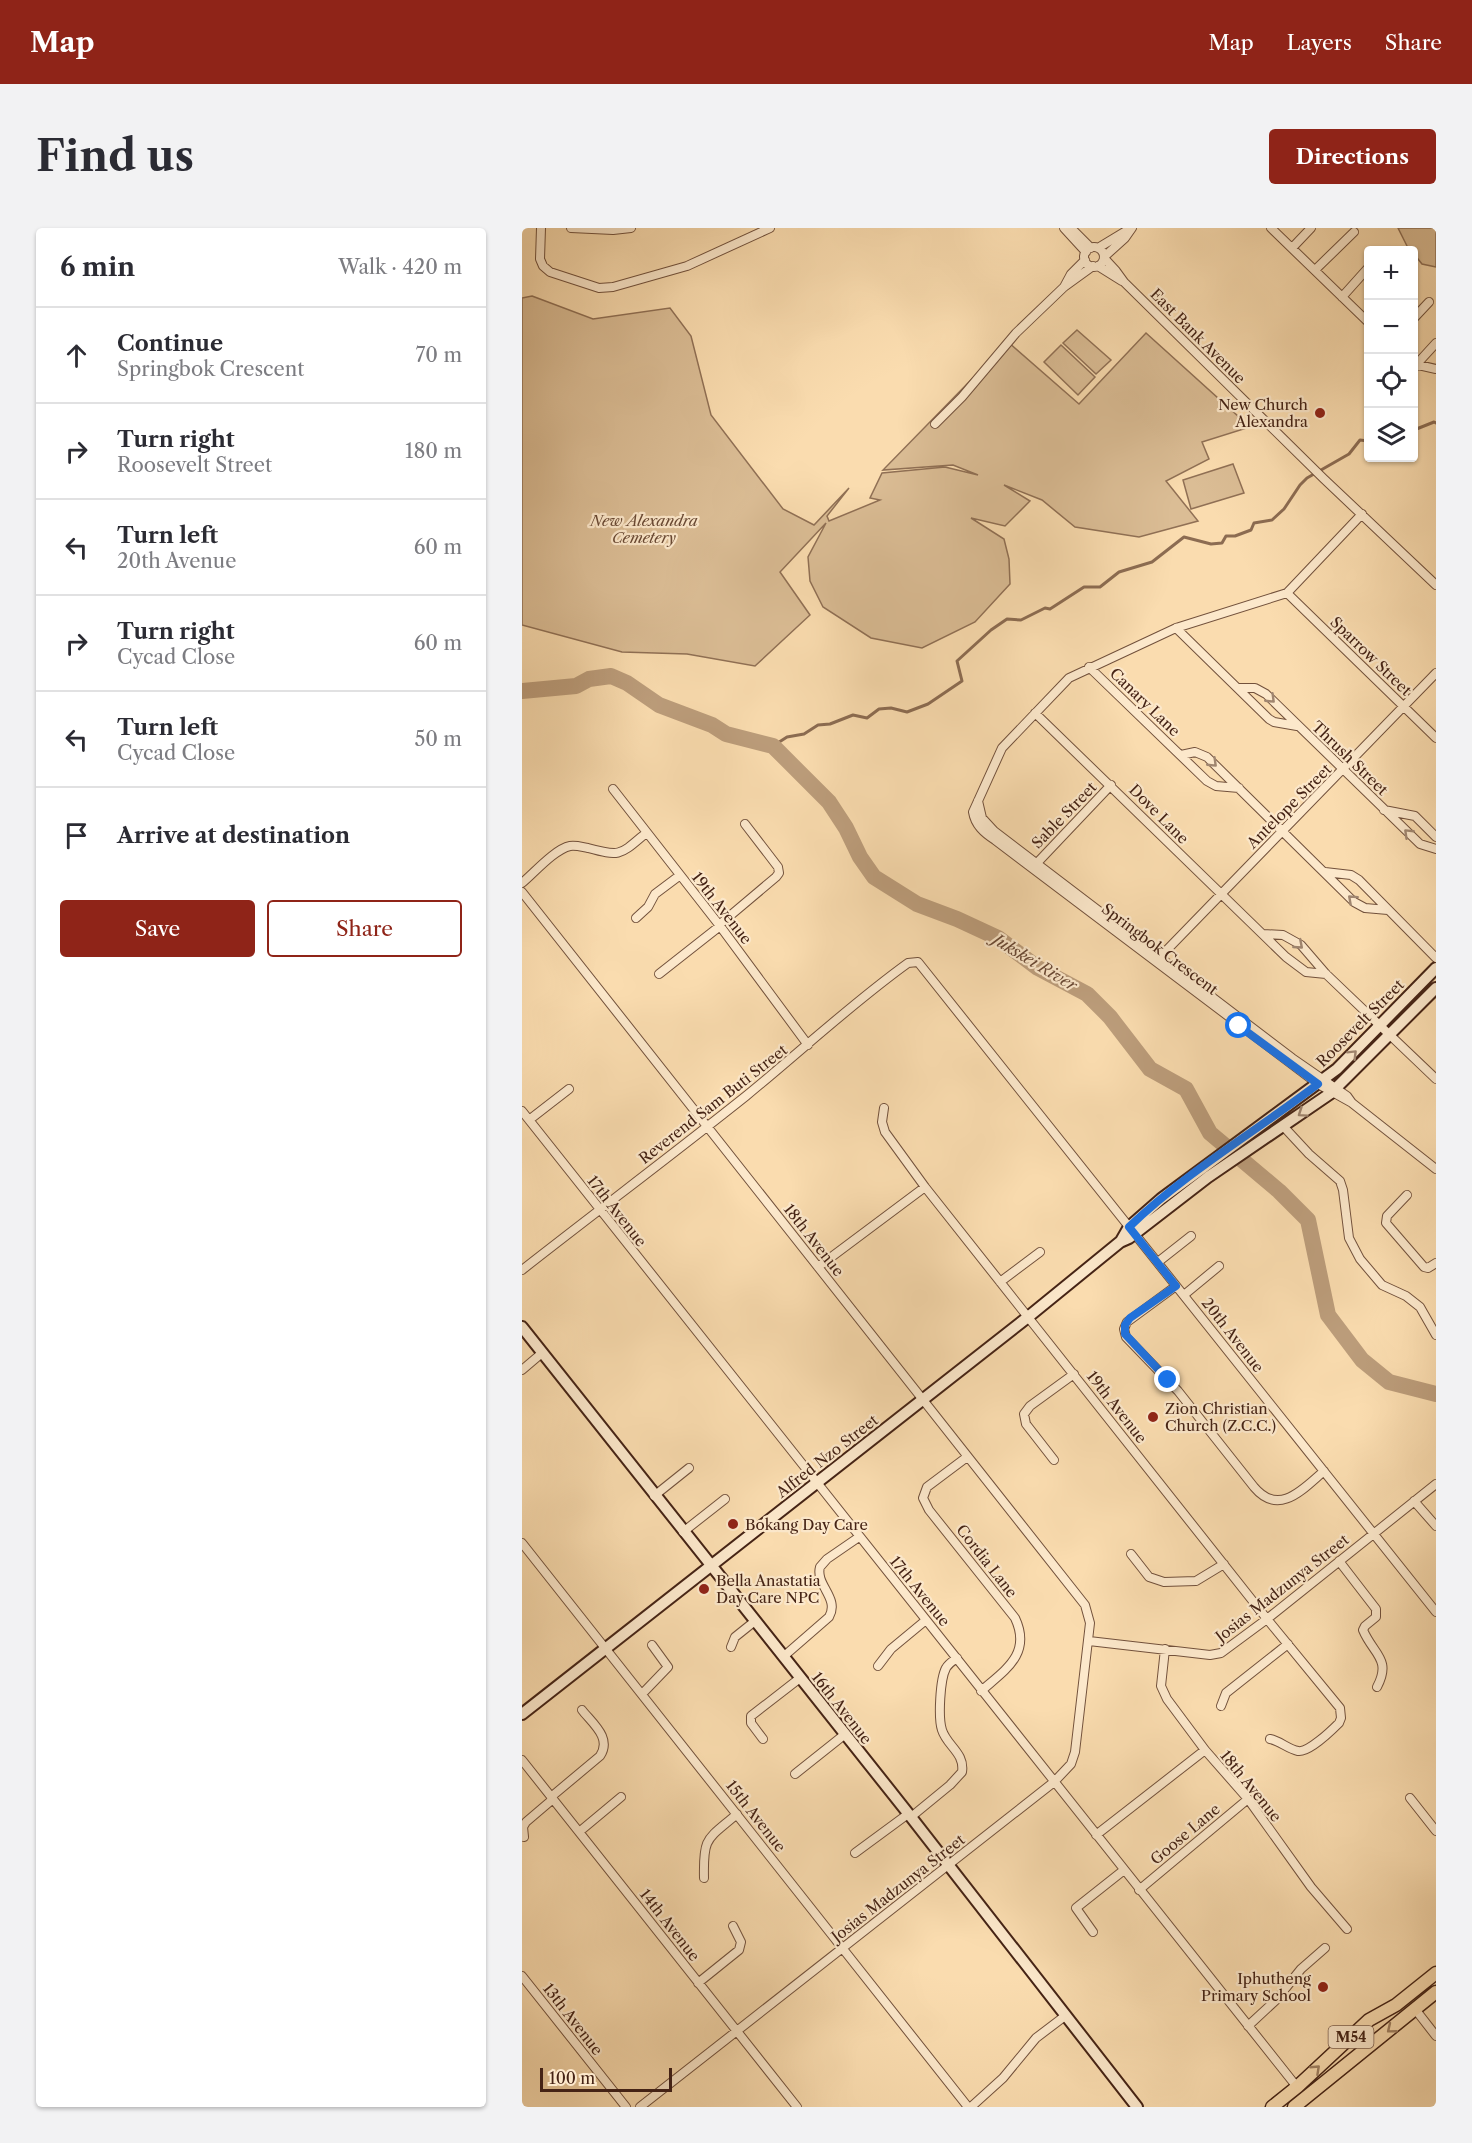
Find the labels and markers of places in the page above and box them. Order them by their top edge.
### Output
place label: New Church Alexandra [1218,395,1309,431]
marker: New Church Alexandra [1313,406,1327,420]
place label: Zion Christian Church (Z.C.C.) [1165,1399,1276,1435]
marker: Zion Christian Church (Z.C.C.) [1146,1410,1160,1424]
place label: Bokang Day Care [745,1515,868,1534]
marker: Bokang Day Care [726,1517,740,1531]
place label: Bella Anastatia Day Care NPC [716,1571,821,1607]
marker: Bella Anastatia Day Care NPC [697,1582,711,1596]
place label: Iphutheng Primary School [1201,1969,1312,2005]
marker: Iphutheng Primary School [1316,1980,1330,1994]

